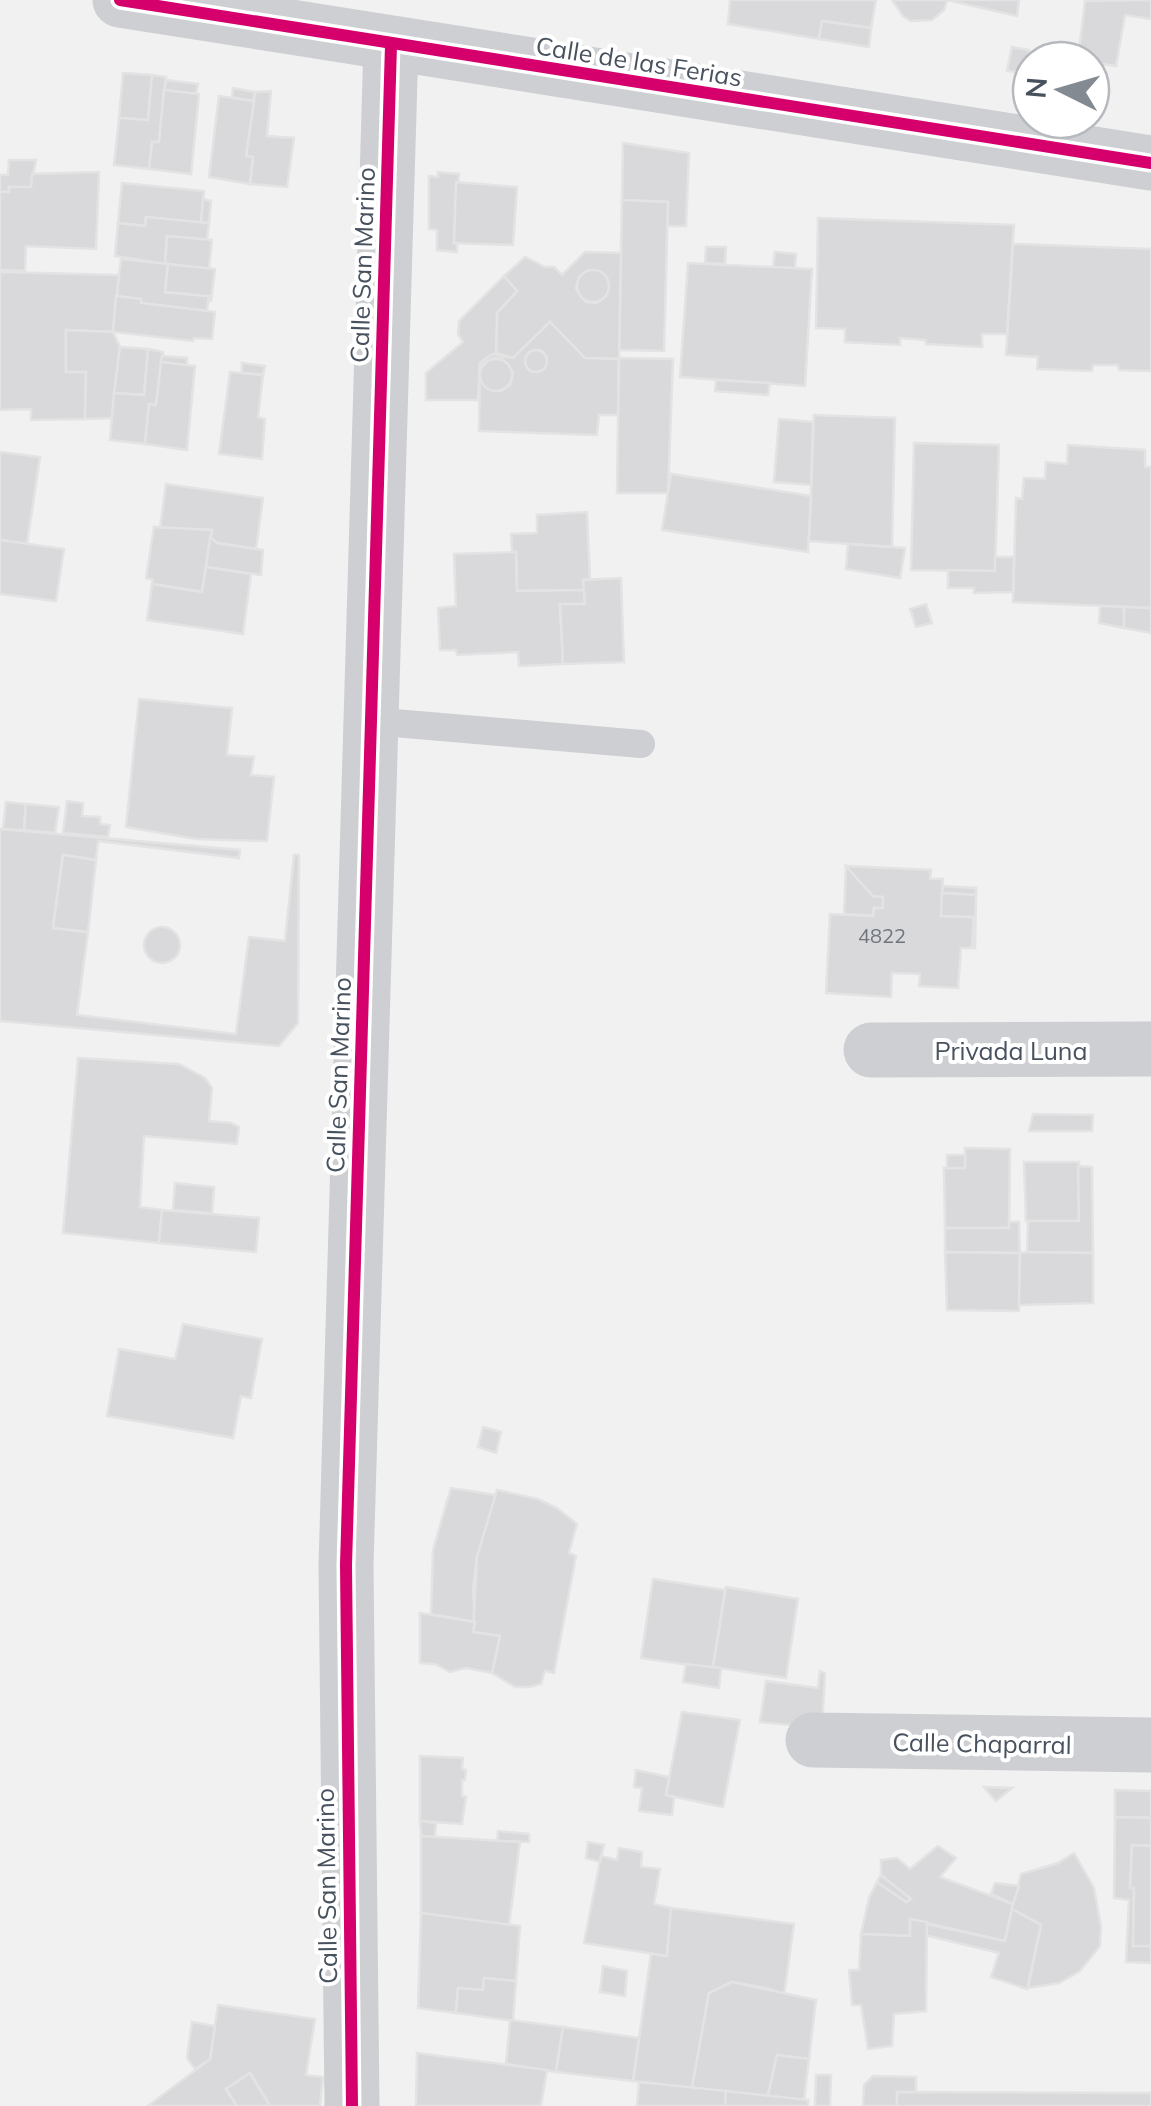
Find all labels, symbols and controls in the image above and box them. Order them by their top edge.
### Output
street label: Calle de las Ferias [534,29,744,93]
north arrow [1011,40,1111,140]
text: N [1017,76,1054,100]
street label: Calle San Marino [343,167,381,363]
house number: 4822 [858,923,906,948]
street label: Calle San Marino [319,977,357,1173]
street label: Privada Luna [934,1035,1088,1066]
street label: Calle Chaparral [892,1726,1072,1760]
street label: Calle San Marino [309,1788,343,1984]

